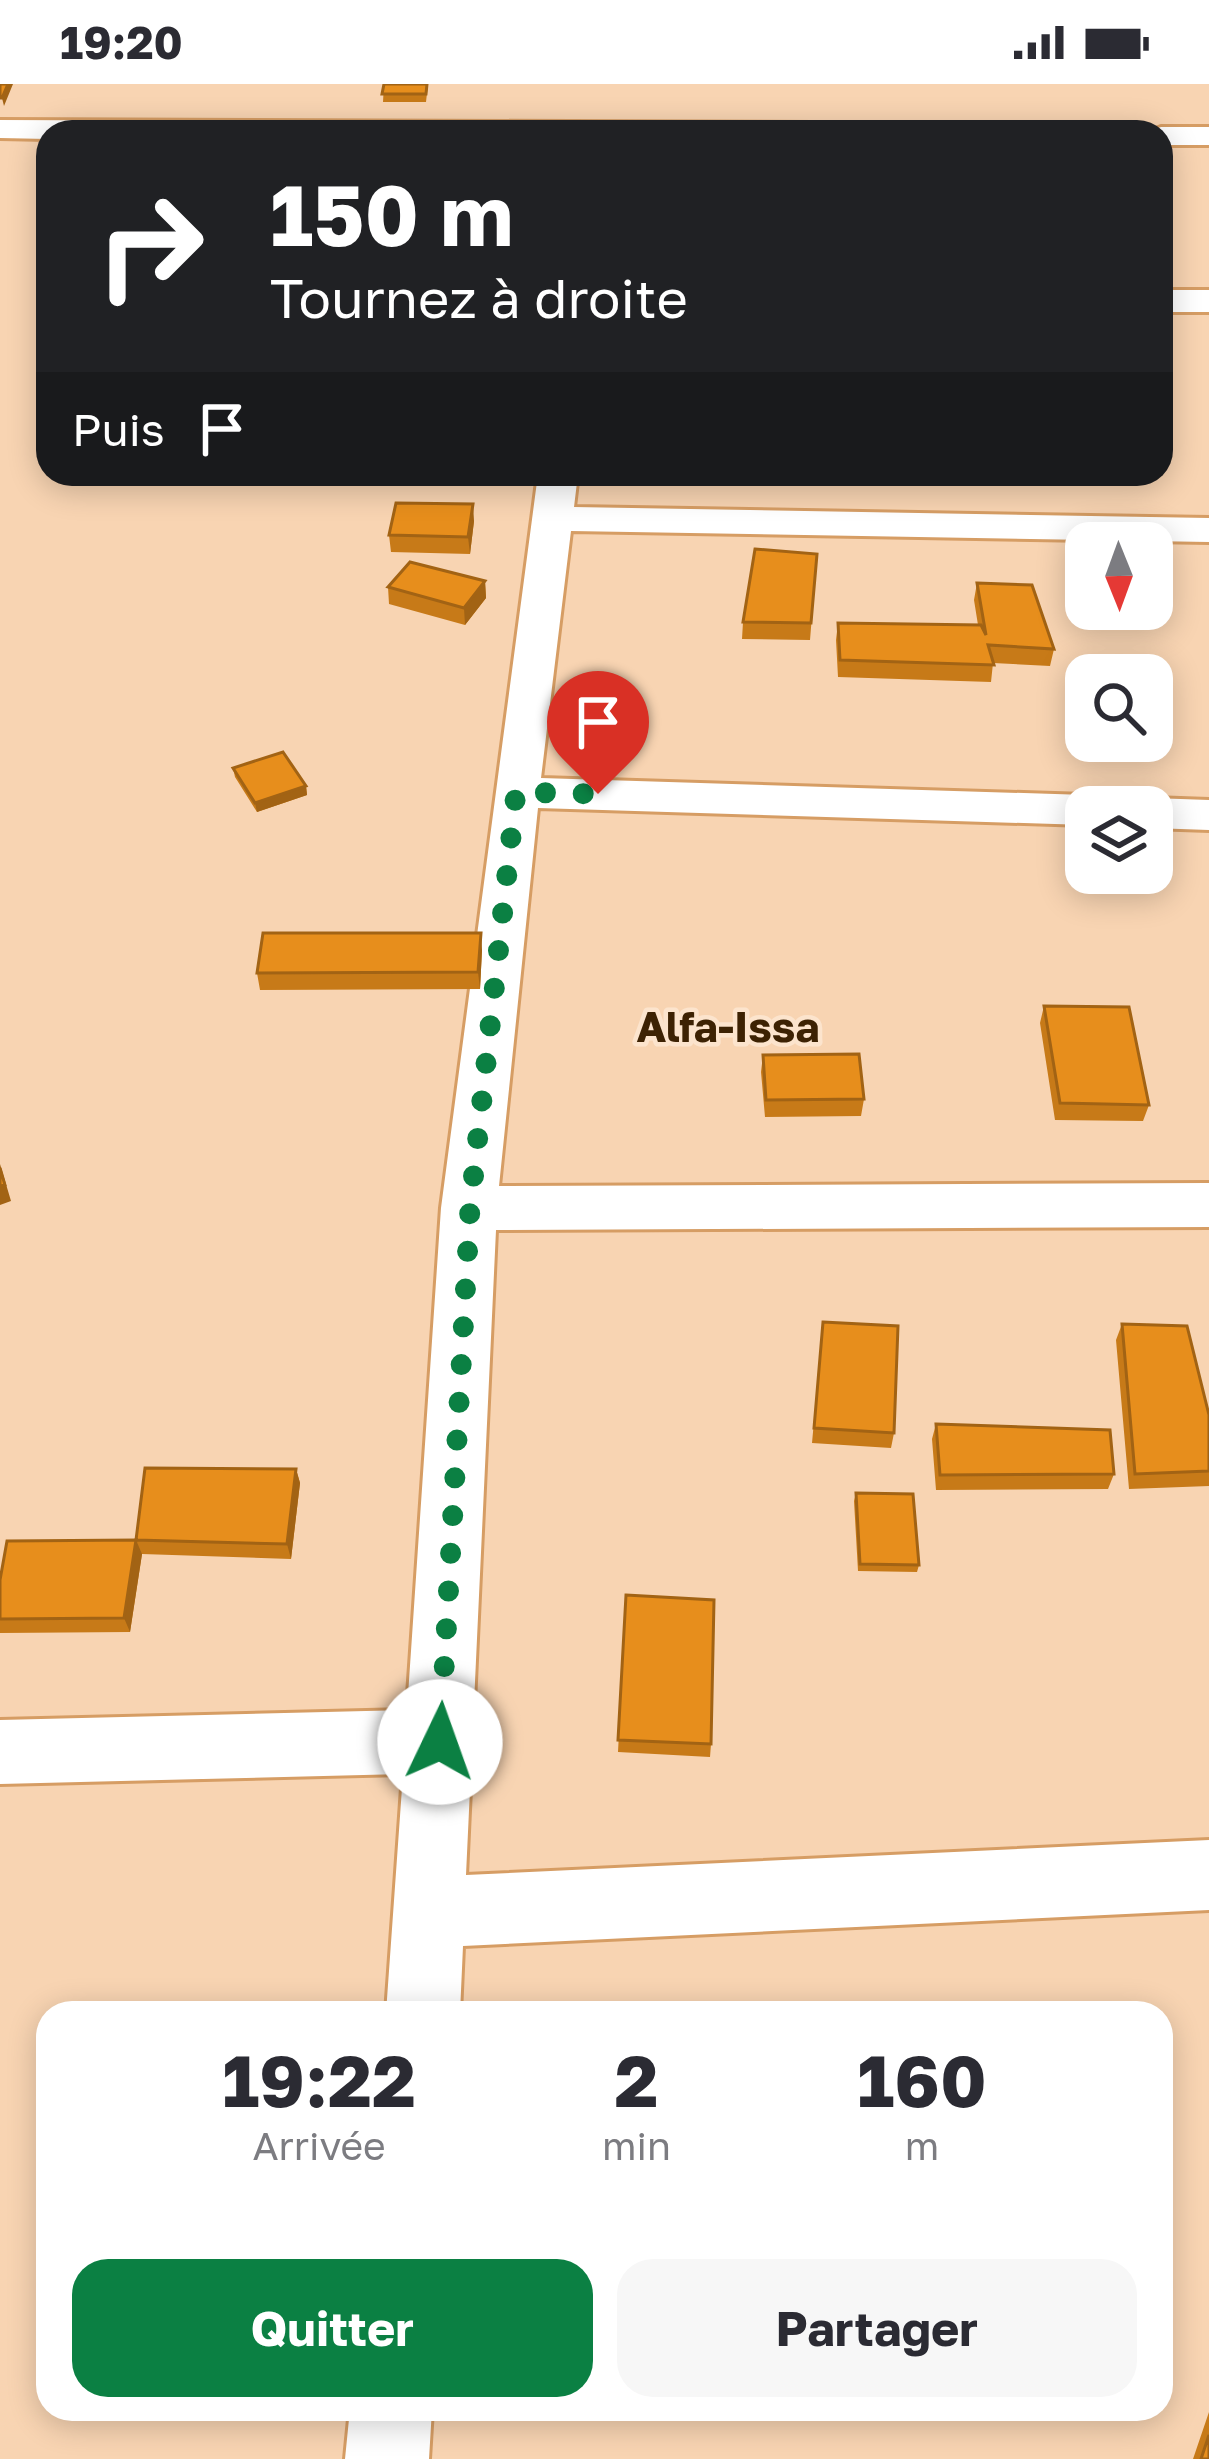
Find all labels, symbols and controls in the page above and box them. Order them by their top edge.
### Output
text: 19:20 [60,15,183,69]
text: 150 m [270,164,514,264]
icon: right [72,168,228,324]
text: Tournez à droite [270,265,688,330]
icon: arrive [189,396,255,462]
text: Puis [72,402,165,456]
north arrow [1065,522,1173,630]
map controls [1065,522,1173,894]
button: search [1065,654,1173,762]
pin [547,671,649,794]
icon: arrive [565,689,631,755]
button: layers [1065,786,1173,894]
district label: Alfa-Issa [636,1001,820,1051]
position arrow [377,1679,503,1805]
text: 19:22 [222,2036,416,2123]
text: 2 [615,2036,659,2123]
text: 160 [857,2036,987,2123]
text: Arrivée [252,2122,386,2169]
text: min [602,2122,671,2169]
text: m [905,2122,939,2169]
button: Quitter [72,2259,593,2397]
button: Partager [617,2259,1137,2397]

